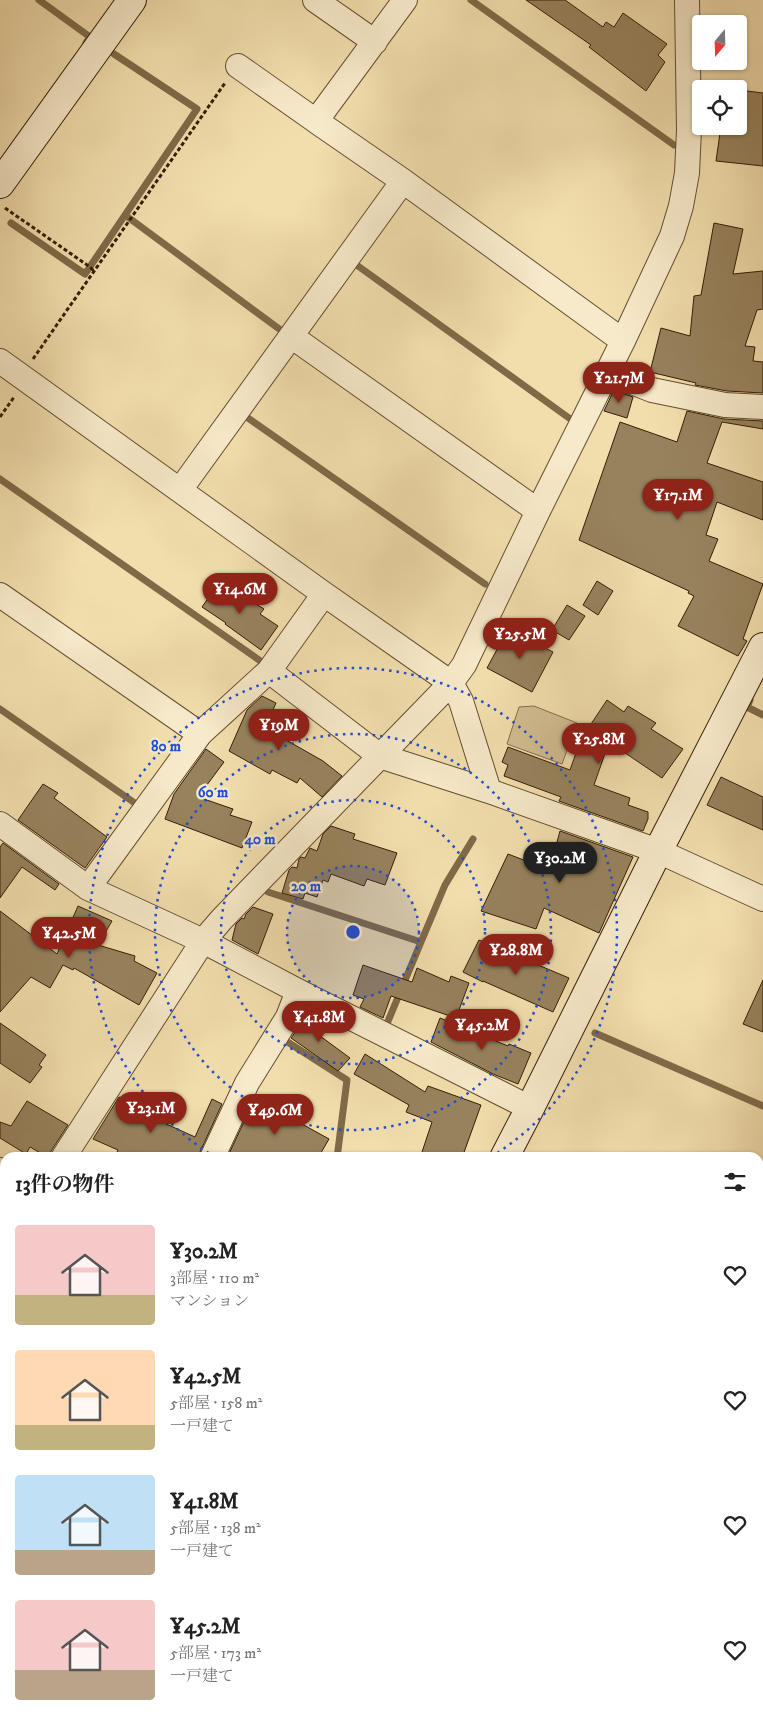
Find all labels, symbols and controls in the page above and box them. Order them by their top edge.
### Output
north arrow [692,15,748,70]
map controls [692,15,747,135]
button: locate [692,80,747,135]
pin: ¥21.7M [578,362,660,404]
text: ¥21.7M [594,368,644,388]
pin: ¥17.1M [637,478,719,521]
text: ¥17.1M [653,485,703,505]
pin: ¥14.6M [199,572,281,615]
text: ¥14.6M [214,579,266,599]
pin: ¥25.5M [479,618,561,660]
text: ¥25.5M [494,624,546,644]
pin: ¥19M [249,708,309,751]
text: ¥19M [259,715,299,735]
pin: ¥25.8M [558,722,640,765]
text: ¥25.8M [573,729,625,749]
text: 80 m [151,737,182,756]
text: 60 m [198,783,229,802]
text: 40 m [243,830,276,849]
pin: ¥30.2M [519,842,601,884]
text: ¥30.2M [534,848,586,868]
text: 20 m [291,877,322,896]
pin: ¥42.5M [28,916,110,959]
text: ¥42.5M [42,923,96,943]
centre of rings [344,923,362,941]
pin: ¥28.8M [475,934,557,976]
text: ¥28.8M [489,940,543,960]
pin: ¥41.8M [278,1000,360,1043]
text: ¥41.8M [293,1007,345,1027]
pin: ¥45.2M [441,1008,523,1051]
text: ¥45.2M [455,1015,509,1035]
pin: ¥23.1M [110,1092,192,1134]
pin: ¥49.6M [234,1094,316,1136]
text: ¥23.1M [127,1098,175,1118]
text: ¥49.6M [248,1100,302,1120]
icon: filters [721,1168,749,1196]
text: 13件の物件 [15,1172,115,1198]
text: ¥30.2M [170,1239,238,1265]
icon: home [55,1245,115,1305]
icon: heart [721,1261,749,1289]
text: 3部屋 · 110 m² [170,1268,259,1288]
text: マンション [170,1291,249,1311]
text: ¥42.5M [170,1364,241,1390]
icon: home [55,1370,115,1430]
icon: heart [721,1386,749,1414]
text: 5部屋 · 158 m² [170,1393,263,1413]
text: 一戸建て [170,1416,234,1436]
text: ¥41.8M [170,1489,239,1515]
icon: home [55,1495,115,1555]
icon: heart [721,1511,749,1539]
text: 5部屋 · 138 m² [170,1518,261,1538]
text: 一戸建て [170,1541,234,1561]
text: ¥45.2M [170,1614,240,1640]
icon: home [55,1620,115,1680]
icon: heart [721,1636,749,1664]
text: 5部屋 · 173 m² [170,1643,261,1663]
text: 一戸建て [170,1666,234,1686]

